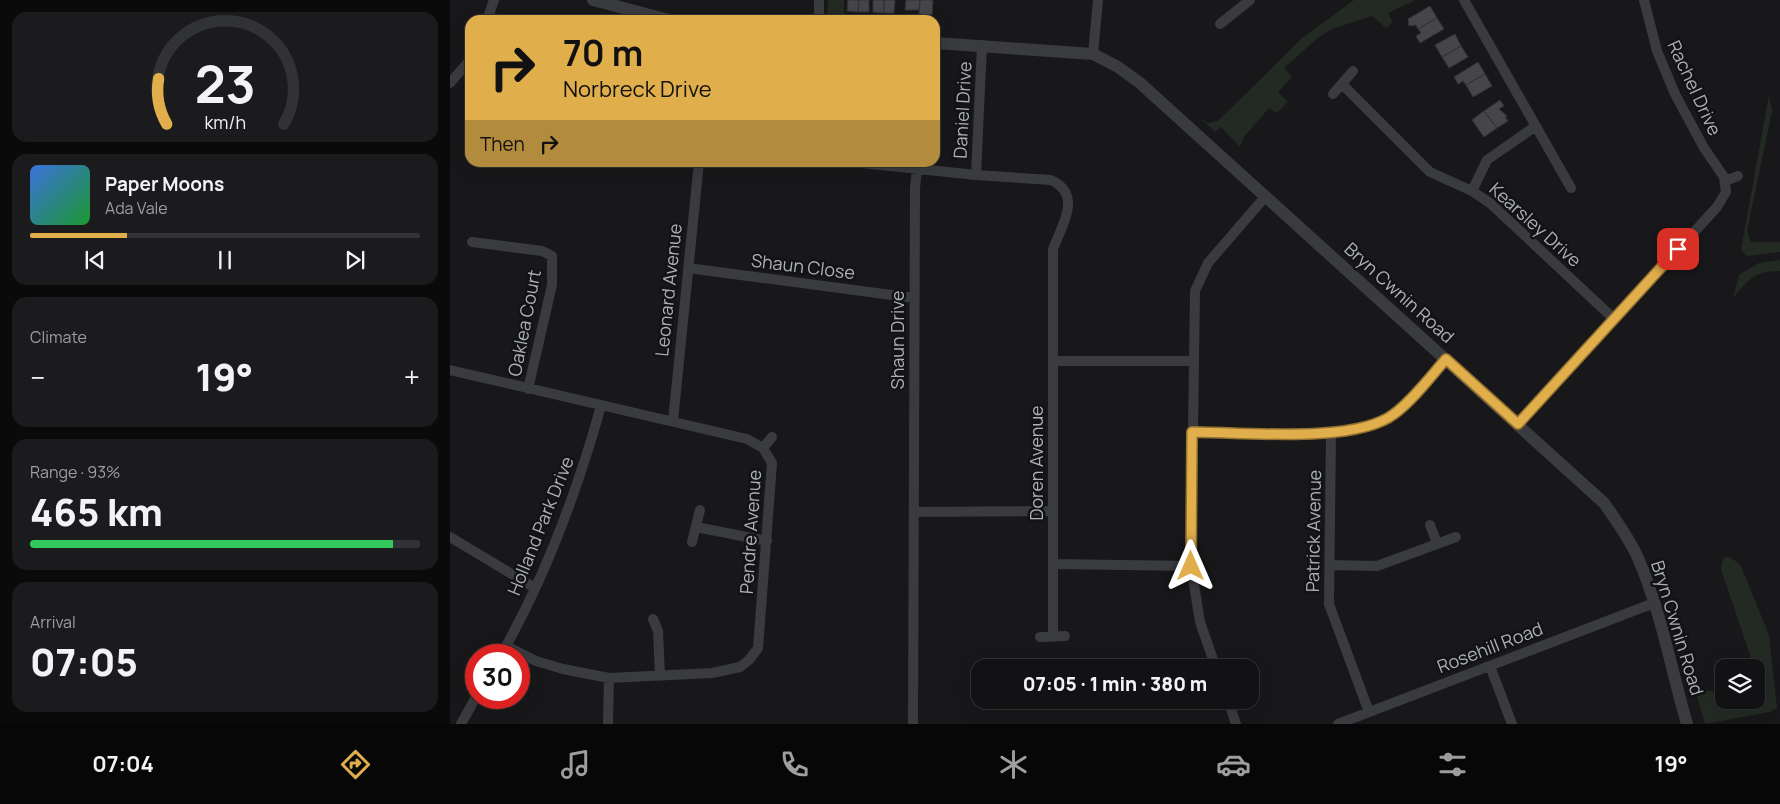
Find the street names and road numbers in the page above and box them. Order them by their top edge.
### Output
street label: Rachel Drive [1662,36,1727,139]
street label: Daniel Drive [947,61,977,159]
street label: Kearsley Drive [1485,177,1587,272]
street label: Leonard Avenue [649,222,687,357]
street label: Bryn Cwnin Road [1340,237,1460,348]
street label: Shaun Close [750,248,856,284]
street label: Oaklea Court [502,268,546,378]
street label: Shaun Drive [885,291,909,389]
street label: Doren Avenue [1024,405,1048,521]
street label: Holland Park Drive [501,453,579,599]
street label: Pendre Avenue [734,469,766,595]
street label: Patrick Avenue [1300,470,1326,592]
street label: Bryn Cwnin Road [1646,557,1710,698]
street label: Rosehill Road [1433,616,1546,678]

